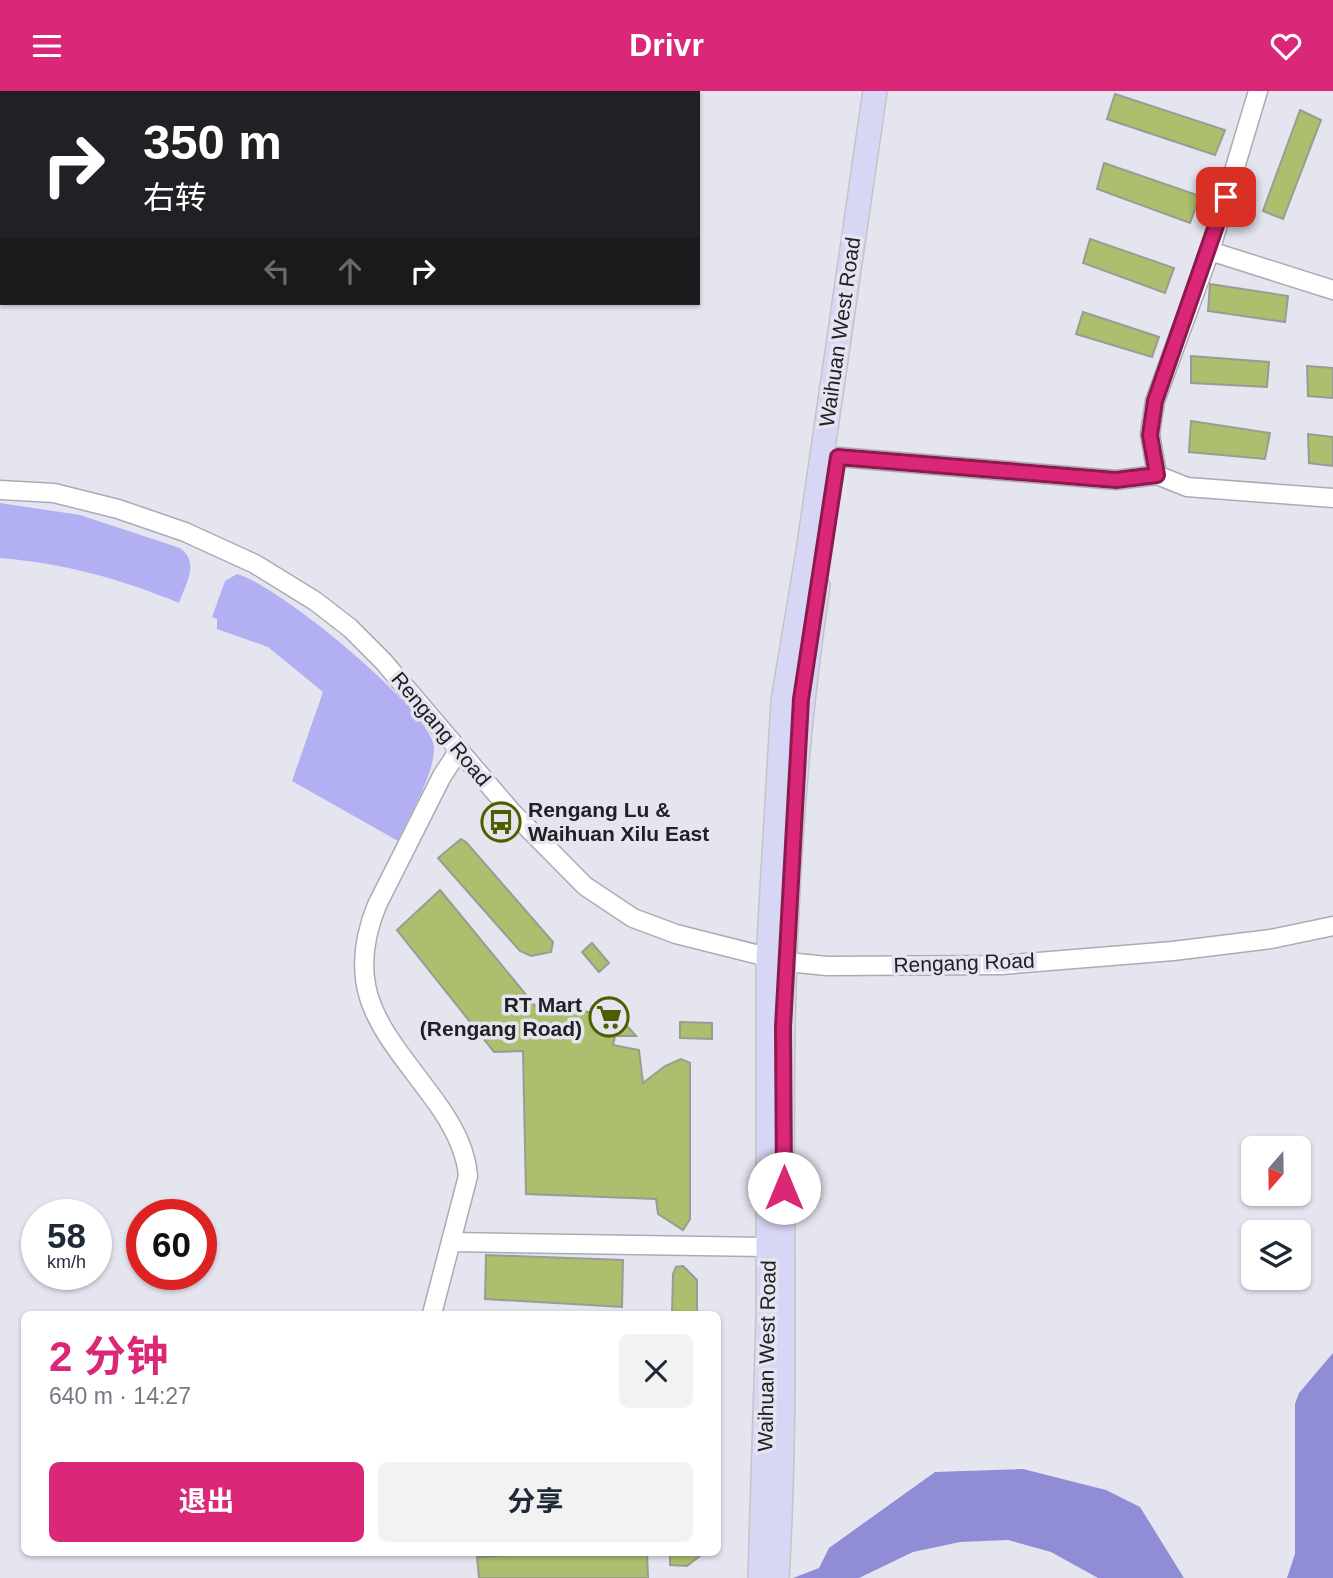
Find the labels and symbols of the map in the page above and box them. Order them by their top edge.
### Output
pin [1196,167,1256,227]
street label: Waihuan West Road [815,236,864,428]
street label: Rengang Road [387,667,496,790]
place label: Rengang Lu & Waihuan Xilu East [528,798,709,845]
bus stop icon: Rengang Lu & Waihuan Xilu East [480,801,522,843]
street label: Rengang Road [893,949,1035,976]
place label: RT Mart (Rengang Road) [420,993,582,1040]
supermarket icon: RT Mart (Rengang Road) [588,996,630,1038]
north arrow [1241,1136,1311,1206]
position arrow [747,1151,821,1225]
speed limit sign: 60 [126,1199,217,1290]
street label: Waihuan West Road [753,1260,780,1452]

